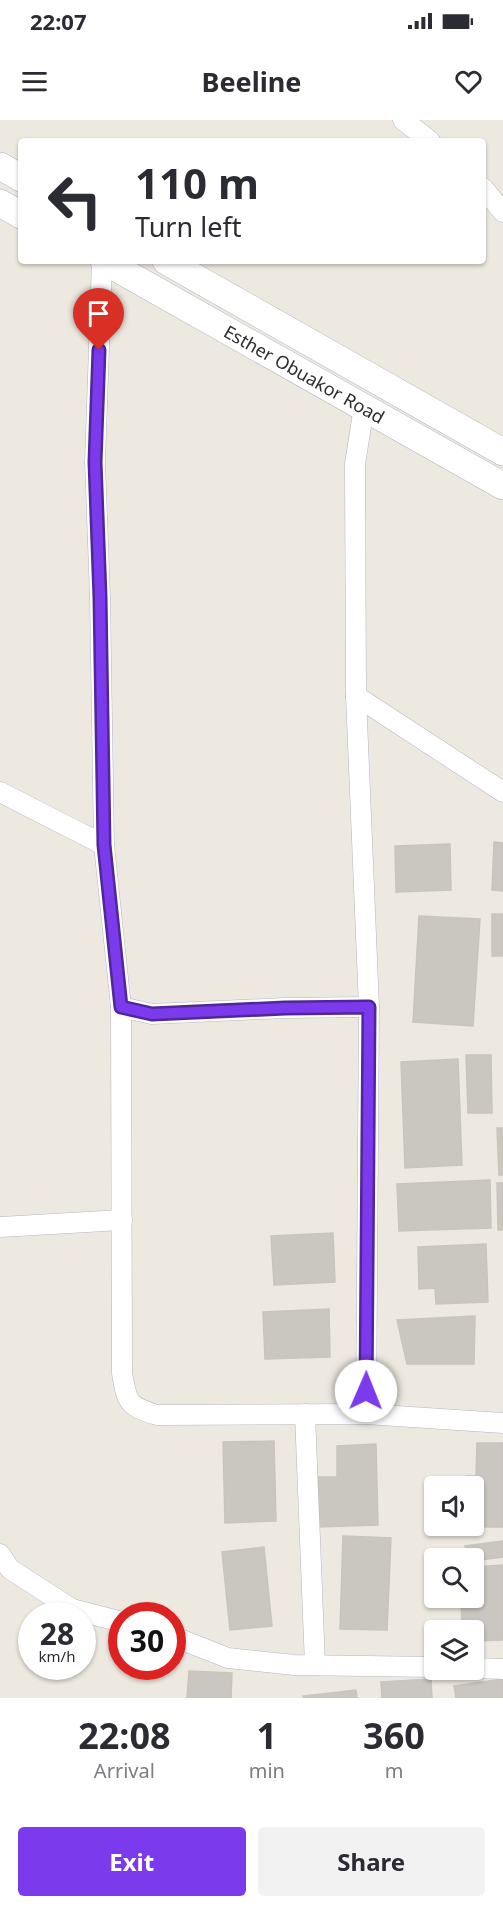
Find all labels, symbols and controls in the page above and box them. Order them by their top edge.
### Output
text: 22:07 [30,6,87,36]
text: Beeline [202,63,301,100]
icon: menu [18,65,51,98]
icon: heart [452,65,485,98]
text: 110 m [135,154,259,211]
icon: left [36,162,114,240]
text: Turn left [135,208,241,245]
pin [73,288,124,350]
icon: arrive [82,297,115,330]
street label: Esther Obuakor Road [220,319,389,429]
position arrow [334,1359,398,1423]
map controls [424,1476,484,1680]
button: sound [424,1476,484,1536]
button: search [424,1548,484,1608]
speed limit sign: 30 [108,1602,186,1680]
text: 28 [40,1613,74,1654]
button: layers [424,1620,484,1680]
text: km/h [39,1646,75,1666]
text: 22:08 [78,1711,171,1760]
text: 1 [257,1711,277,1760]
text: 360 [363,1711,425,1760]
text: Arrival [94,1757,155,1784]
text: min [249,1757,285,1784]
text: m [385,1757,403,1784]
button: Exit [18,1827,246,1896]
button: Share [258,1827,485,1896]

